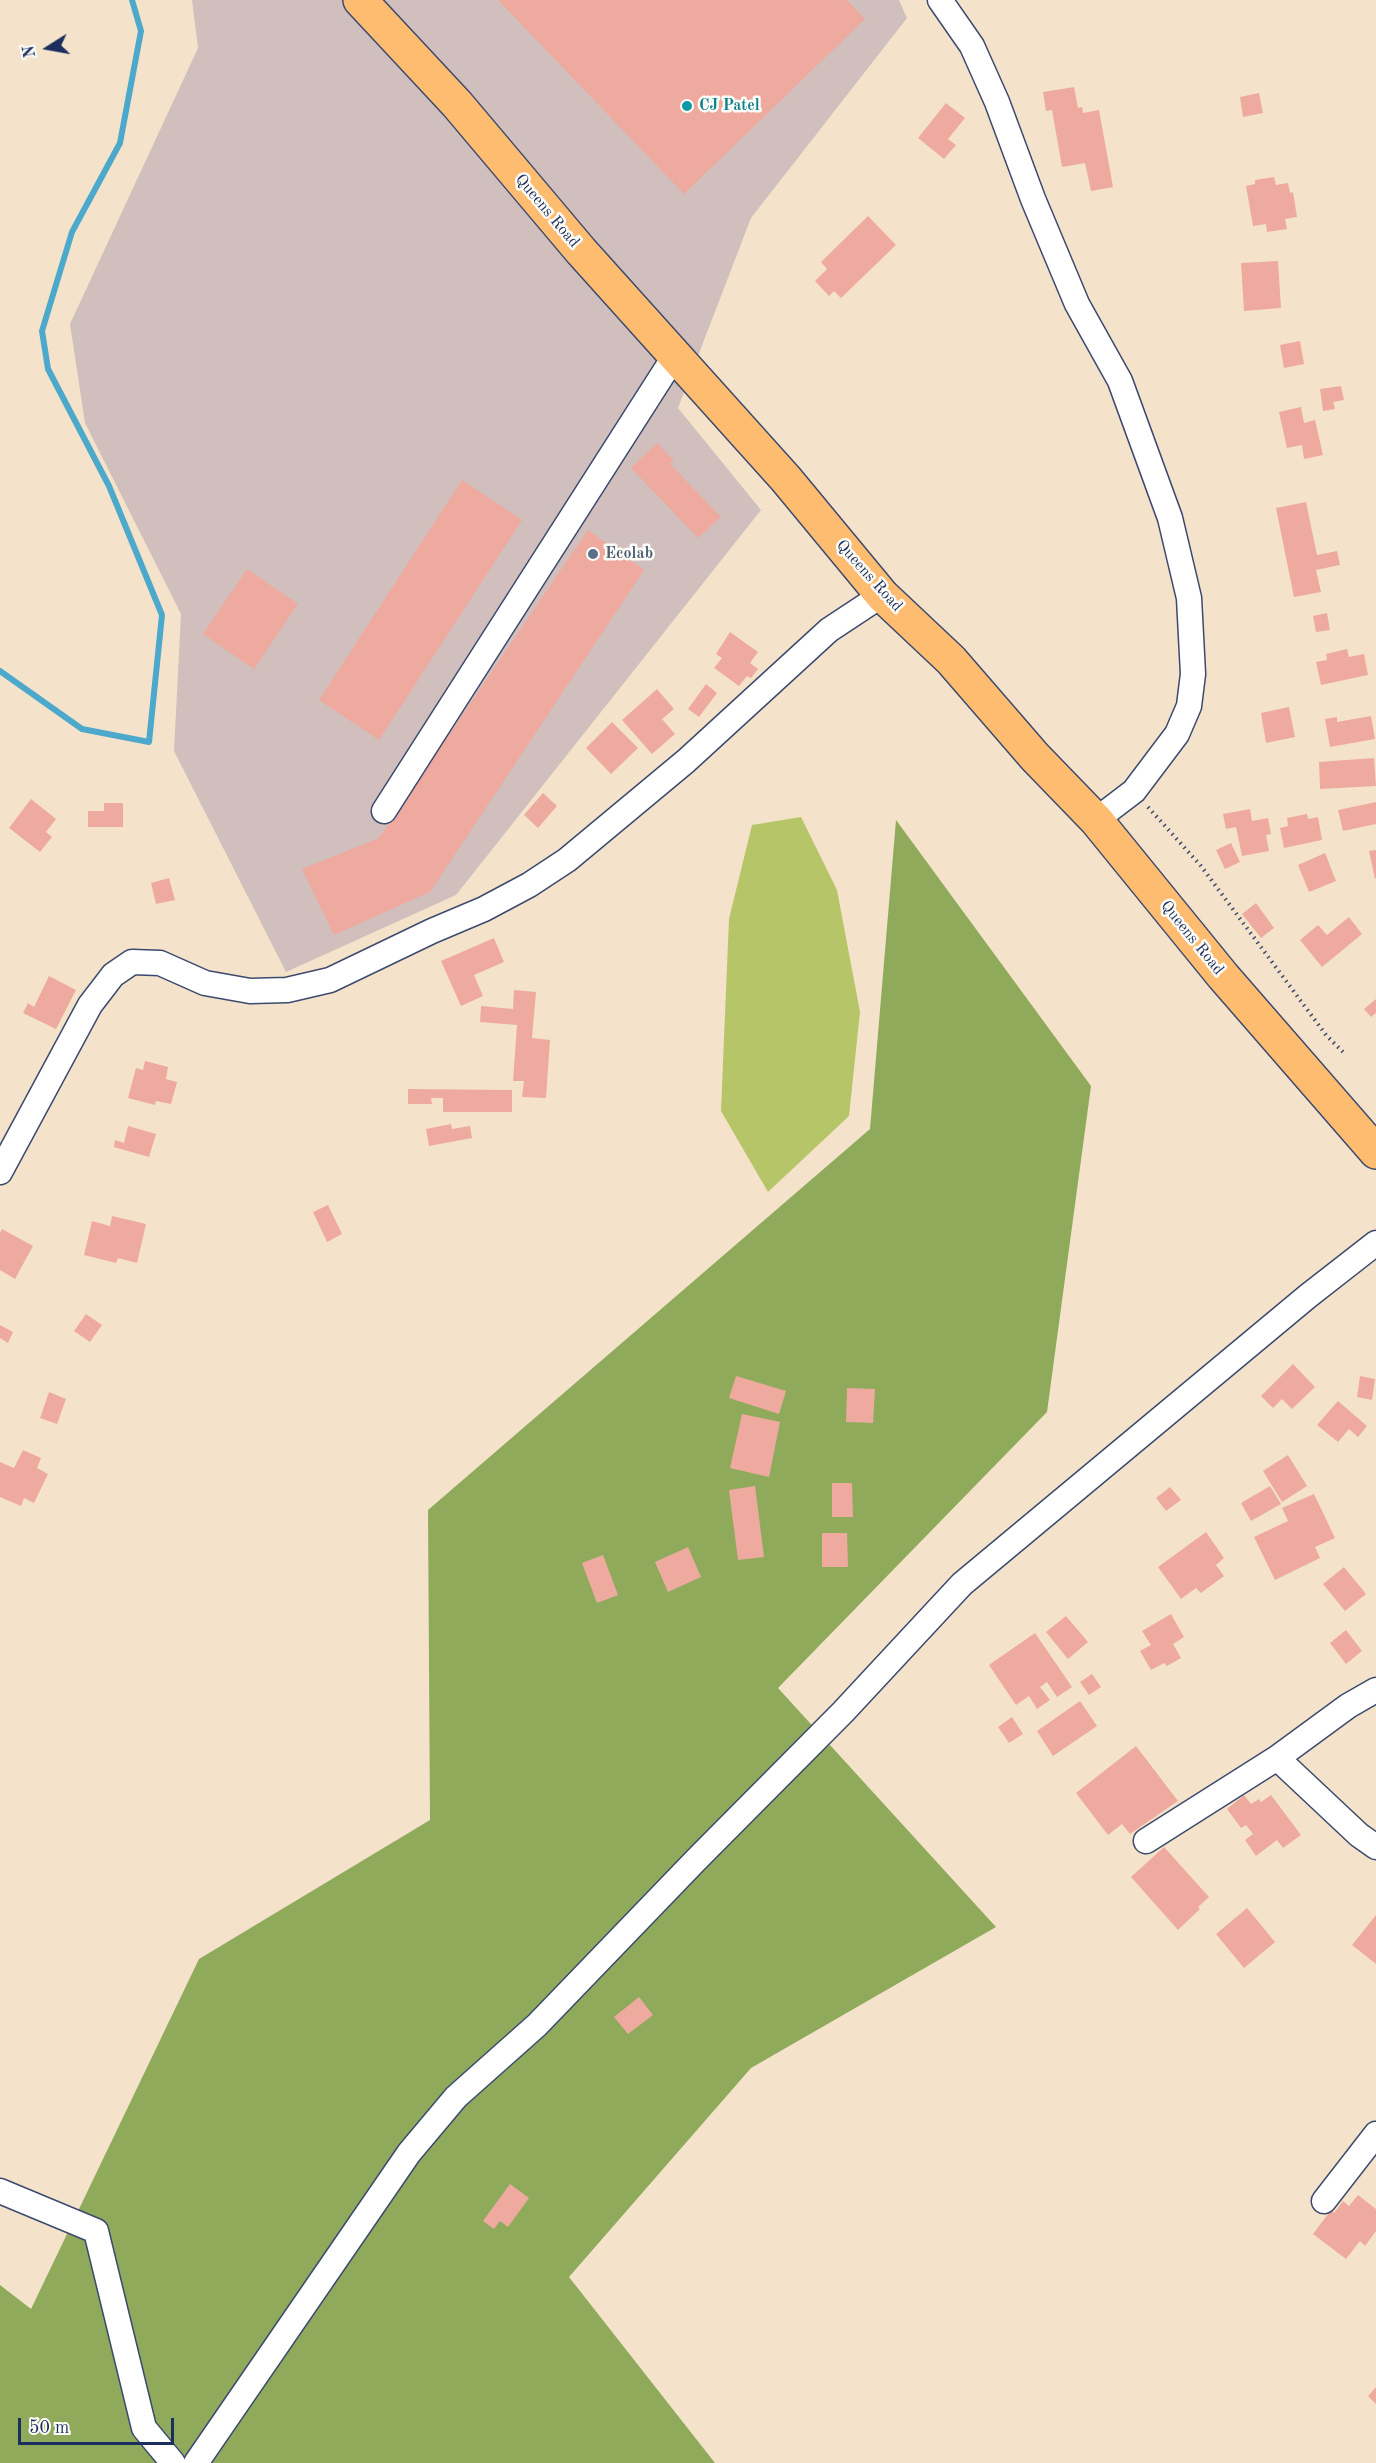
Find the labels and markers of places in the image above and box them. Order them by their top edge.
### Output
place label: CJ Patel [699,96,760,116]
marker: CJ Patel [680,99,694,113]
place label: Ecolab [605,544,653,564]
marker: Ecolab [586,547,600,561]

